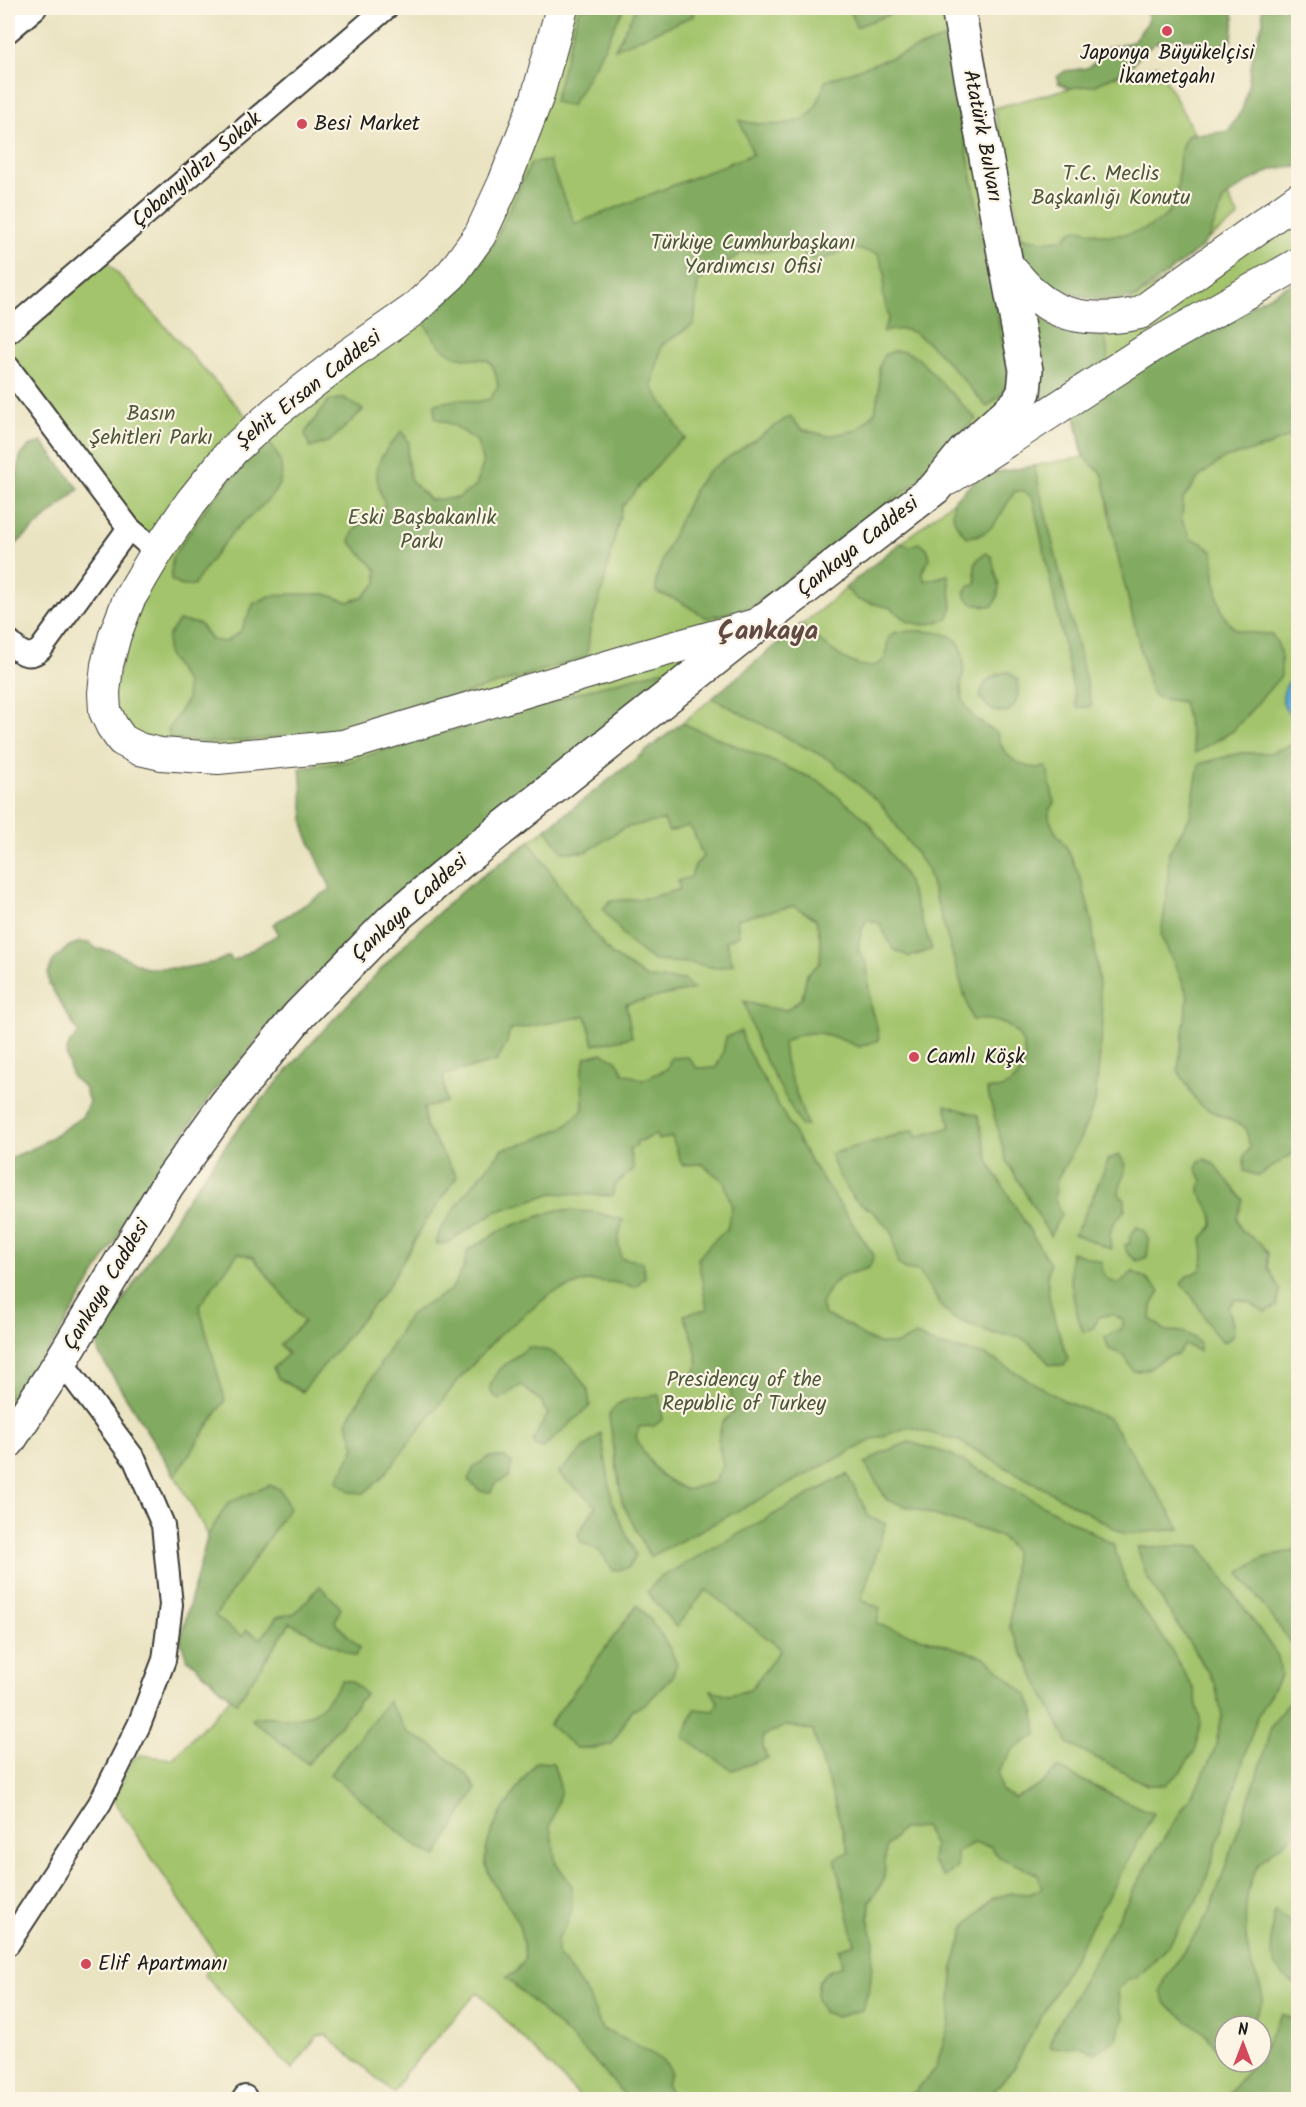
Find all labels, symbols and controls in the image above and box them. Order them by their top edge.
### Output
marker: Japonya Büyükelçisi İkametgahı [1160,24,1174,38]
place label: Japonya Büyükelçisi İkametgahı [1080,37,1255,94]
street label: Atatürk Bulvarı [953,67,1011,205]
street label: Çobanyıldızı Sokak [124,104,270,236]
place label: Besi Market [314,108,421,141]
marker: Besi Market [295,117,309,131]
park label: T.C. Meclis Başkanlığı Konutu [1032,158,1190,215]
park label: Türkiye Cumhurbaşkanı Yardımcısı Ofisi [651,227,855,284]
street label: Şehit Ersan Caddesi [229,322,390,458]
park label: Basın Şehitleri Parkı [89,398,213,455]
street label: Çankaya Caddesi [789,488,927,606]
park label: Eski Başbakanlık Parkı [348,502,497,559]
district label: Çankaya [718,610,818,653]
street label: Çankaya Caddesi [344,845,477,970]
place label: Camlı Köşk [926,1041,1025,1074]
marker: Camlı Köşk [907,1050,921,1064]
street label: Çankaya Caddesi [55,1212,160,1357]
park label: Presidency of the Republic of Turkey [662,1364,826,1421]
place label: Elif Apartmanı [98,1948,228,1981]
marker: Elif Apartmanı [79,1957,93,1971]
north arrow [1213,2014,1273,2074]
text: N [1238,2018,1248,2043]

